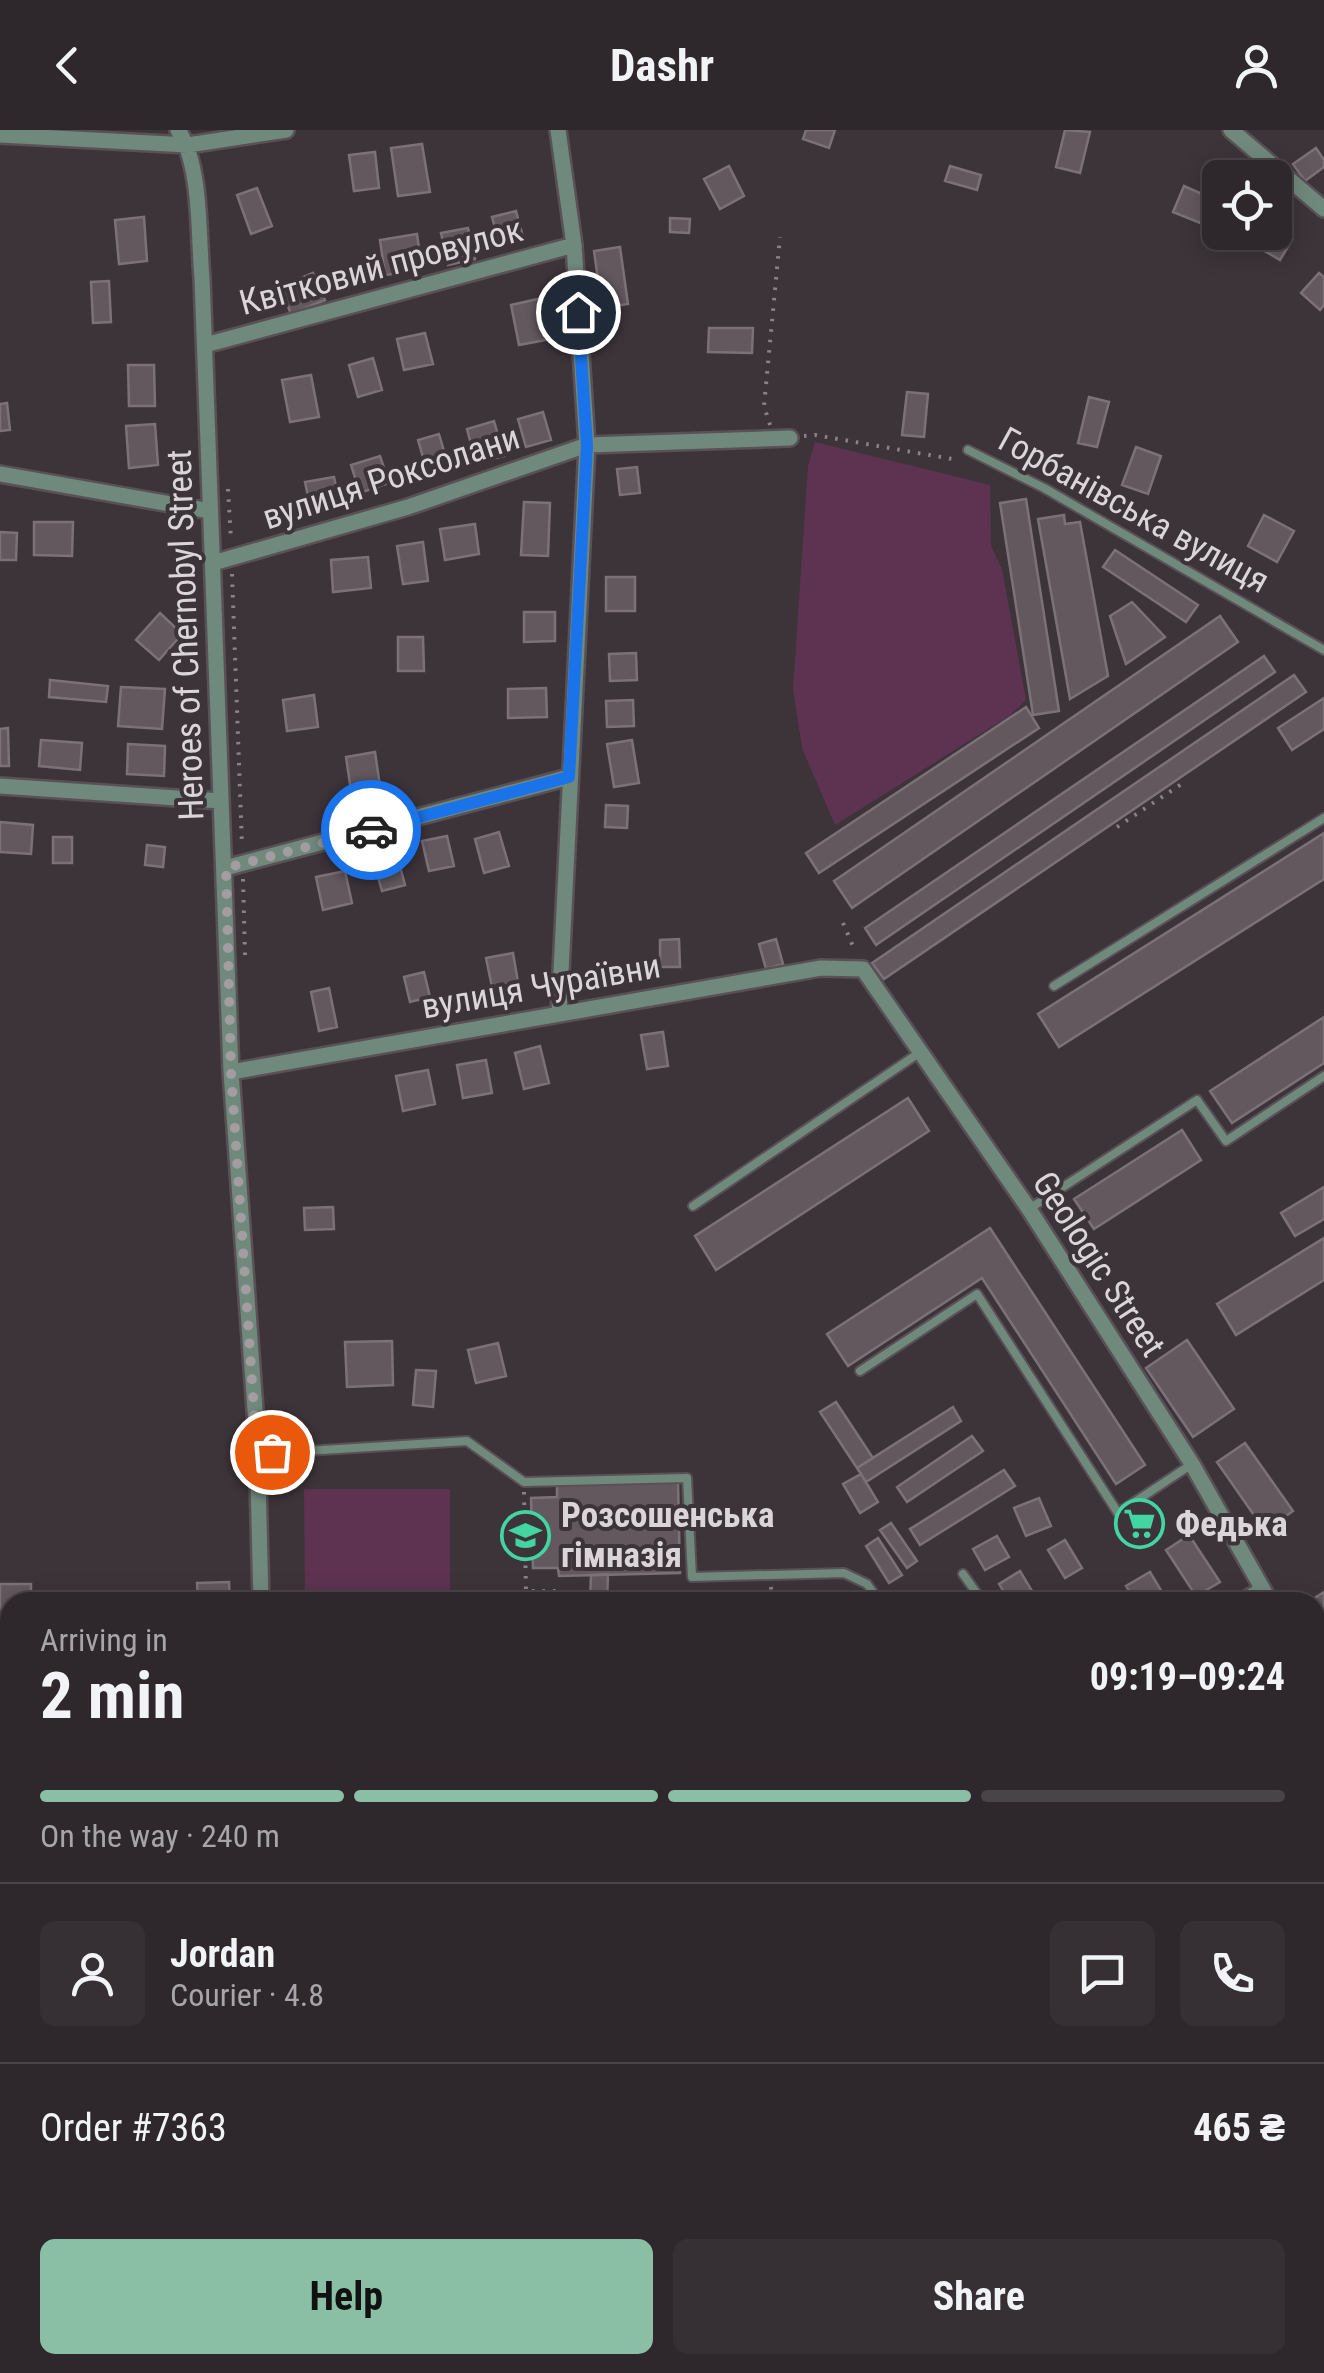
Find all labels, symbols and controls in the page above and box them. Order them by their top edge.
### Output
icon: back [40,38,95,93]
icon: person [1229,38,1284,93]
text: Dashr [610,39,714,92]
map controls [1202,160,1292,250]
button: locate [1202,160,1292,250]
street label: Квітковий провулок [235,209,527,324]
pin [536,270,621,355]
icon: home [551,285,606,340]
street label: вулиця Роксолани [258,417,525,538]
street label: Горбанівська вулиця [991,419,1276,602]
street label: Heroes of Chernobyl Street [159,449,212,821]
courier [321,780,421,880]
icon: car [344,803,399,858]
street label: вулиця Чураївни [419,945,664,1028]
street label: Geologic Street [1024,1164,1173,1364]
pin [230,1410,315,1495]
icon: bag [245,1425,300,1480]
place label: Розсошенська гімназія [561,1495,774,1576]
supermarket icon: Федька [1114,1498,1166,1550]
place label: Федька [1175,1504,1288,1545]
school or university icon: Розсошенська гімназія [500,1509,552,1561]
text: Arriving in [40,1621,168,1659]
text: 09:19–09:24 [1090,1655,1285,1699]
text: 2 min [40,1658,184,1734]
text: On the way · 240 m [40,1817,280,1855]
button: person [40,1921,145,2026]
button: chat [1050,1921,1155,2026]
button: phone [1180,1921,1285,2026]
text: Jordan [170,1932,275,1976]
text: Courier · 4.8 [170,1976,324,2014]
text: Order #7363 [40,2106,227,2150]
text: 465 ₴ [1193,2106,1285,2150]
button: Help [40,2239,653,2354]
button: Share [673,2239,1285,2354]

